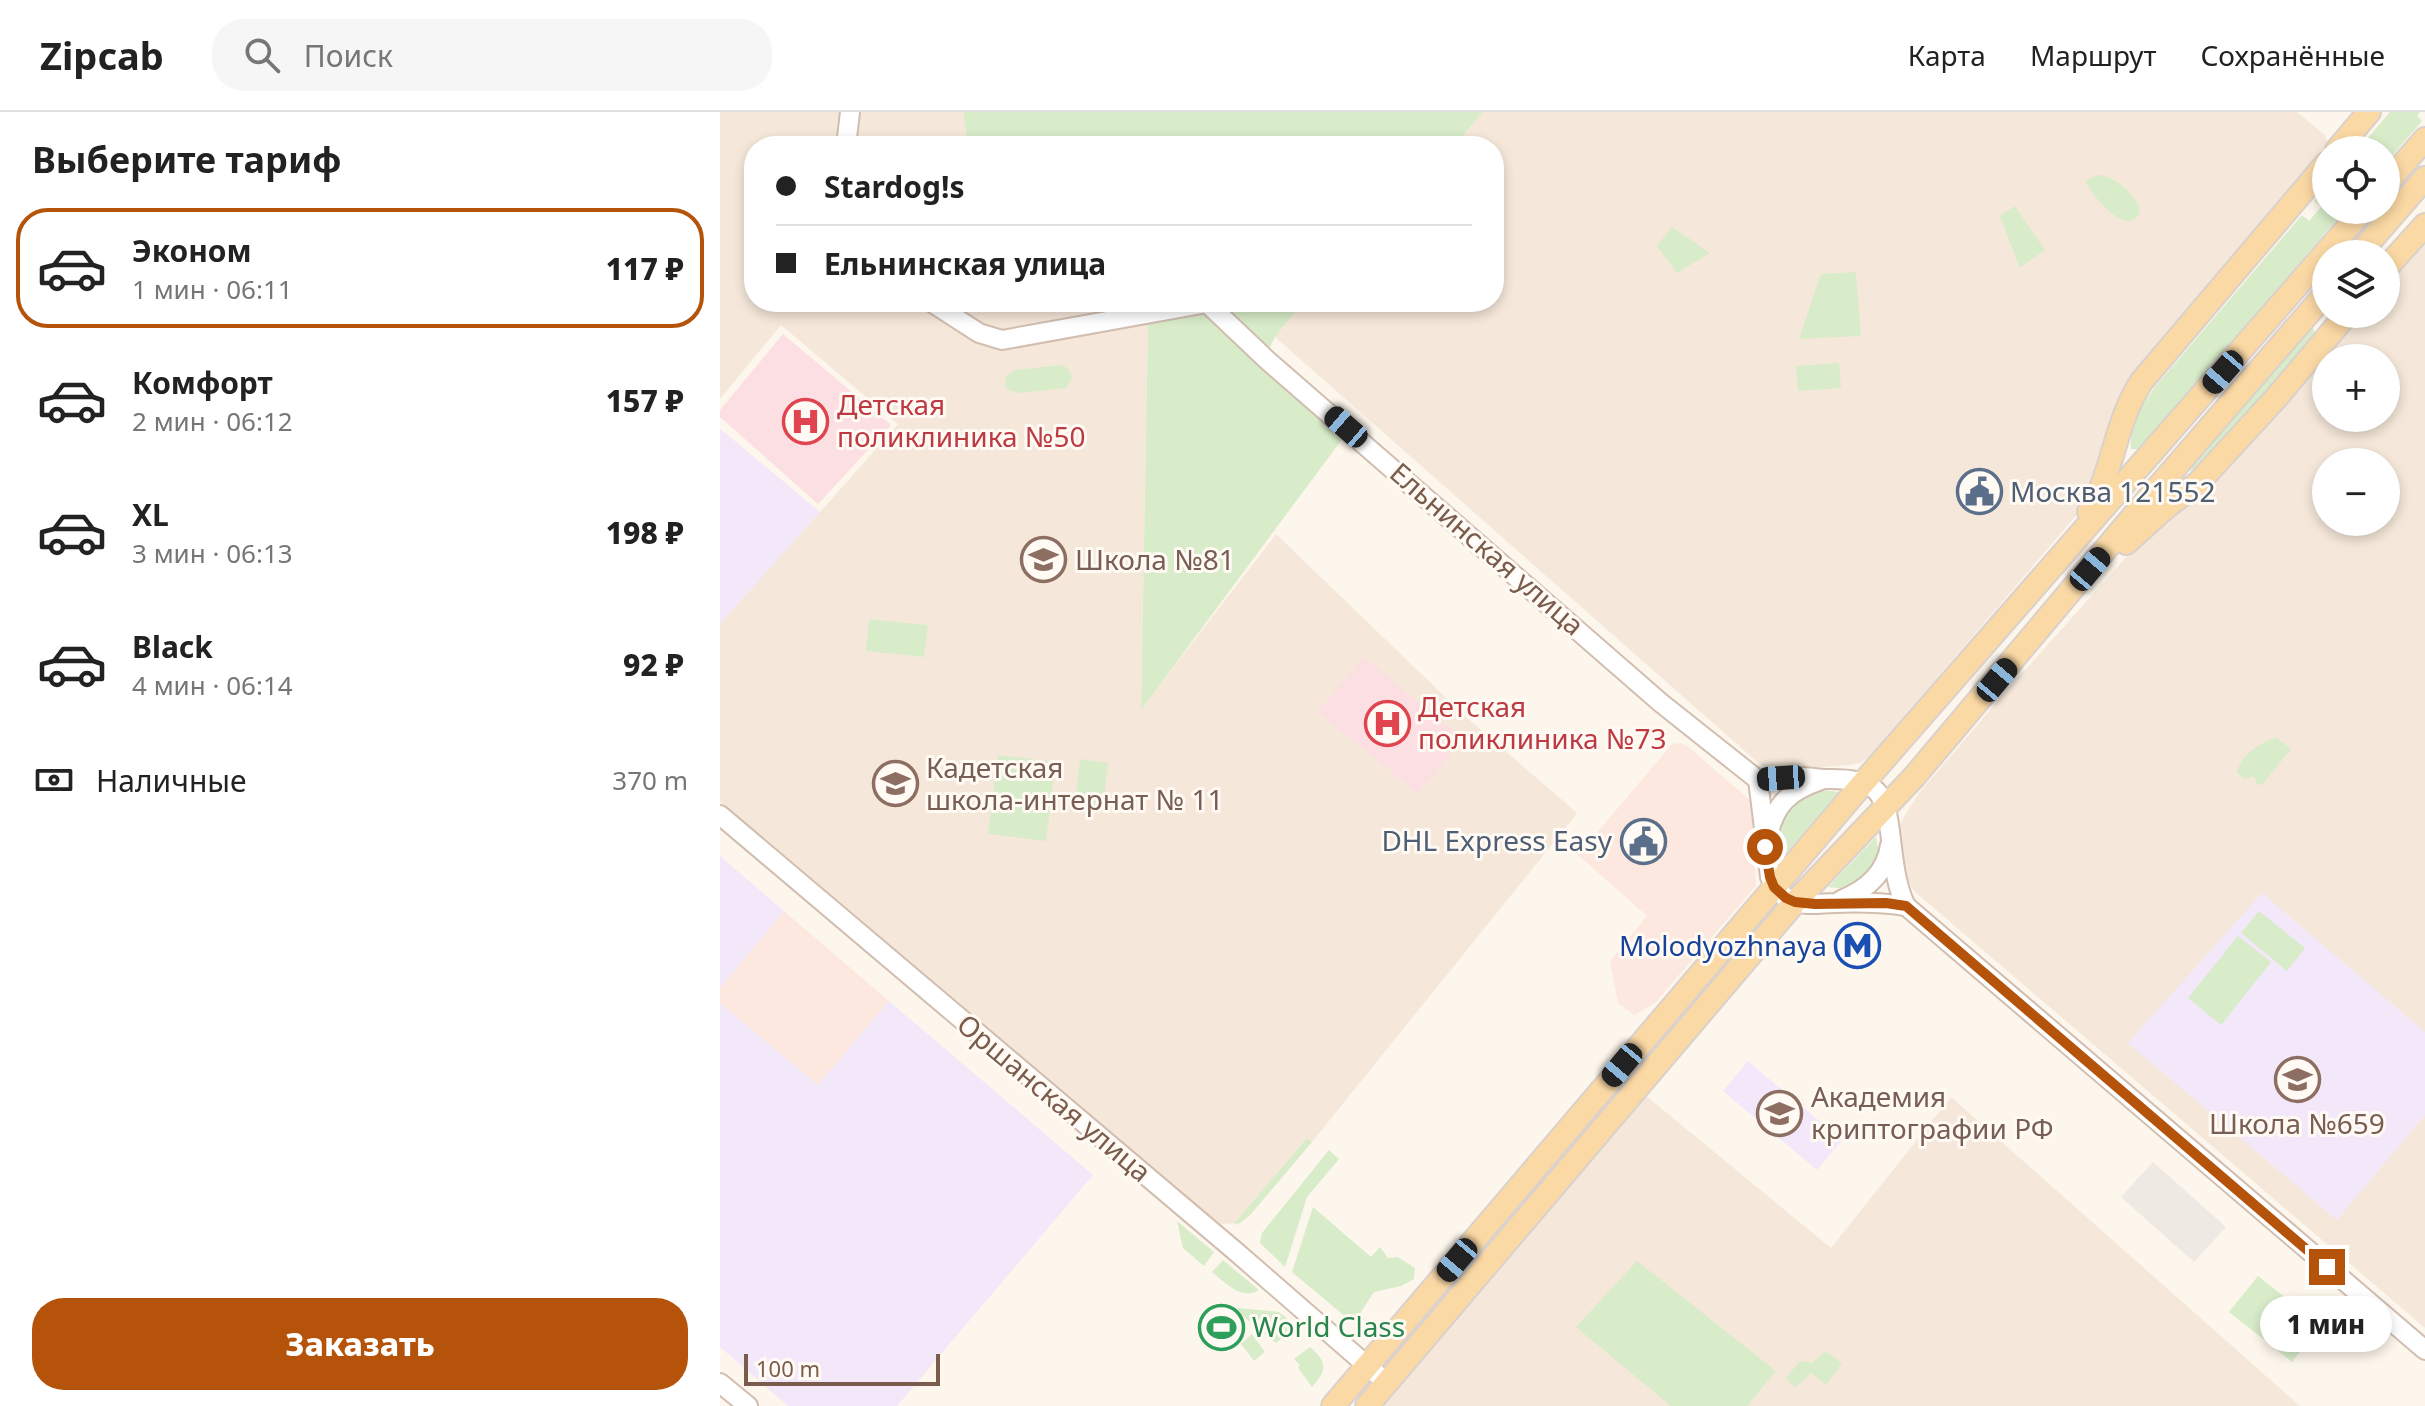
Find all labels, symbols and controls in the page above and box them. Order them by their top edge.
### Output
search box [212,19,772,91]
text: Zipcab [40,29,164,81]
icon: search [240,33,284,77]
text: Поиск [304,35,393,76]
text: Карта [1908,36,1986,74]
text: Маршрут [2030,36,2156,74]
text: Сохранённые [2200,36,2385,74]
text: Выберите тариф [32,135,341,184]
map controls [2312,136,2400,536]
button: locate [2312,136,2400,224]
text: Stardog!s [824,166,965,207]
text: Эконом [132,230,252,271]
icon: car [36,232,108,304]
button: layers [2312,240,2400,328]
text: Ельнинская улица [824,243,1106,284]
text: 117 ₽ [606,248,684,289]
text: 1 мин · 06:11 [132,271,293,307]
button: + [2312,344,2400,432]
car [2198,346,2248,398]
text: Комфорт [132,362,273,403]
icon: car [36,364,108,436]
text: 157 ₽ [606,380,684,421]
place label: Детская поликлиника №50 [837,385,1085,455]
hospital icon: Детская поликлиника №50 [782,397,830,445]
car [1320,402,1372,452]
text: 2 мин · 06:12 [132,403,293,439]
button: − [2312,448,2400,536]
street label: Ельнинская улица [1383,453,1593,643]
public building icon: Москва 121552 [1955,468,2003,516]
place label: Москва 121552 [2010,472,2215,510]
text: XL [132,494,169,535]
icon: car [36,496,108,568]
text: 198 ₽ [606,512,684,553]
text: 3 мин · 06:13 [132,535,293,571]
school or university icon: Школа №81 [1020,536,1068,584]
place label: Школа №81 [1075,540,1235,578]
car [2065,543,2115,595]
text: Black [132,626,213,667]
icon: car [36,628,108,700]
text: 92 ₽ [623,644,684,685]
car [1972,654,2022,706]
text: 4 мин · 06:14 [132,667,293,703]
place label: Детская поликлиника №73 [1418,687,1666,757]
hospital icon: Детская поликлиника №73 [1363,699,1411,747]
place label: Кадетская школа-интернат № 11 [926,748,1223,818]
icon: cash [32,758,76,802]
text: Наличные [96,760,247,801]
school or university icon: Кадетская школа-интернат № 11 [871,760,919,808]
text: 370 m [612,762,688,798]
car [1756,764,1806,792]
public building icon: DHL Express Easy [1619,817,1667,865]
place label: DHL Express Easy [1381,821,1613,859]
route start [1747,829,1783,865]
metro station icon: Molodyozhnaya [1834,922,1882,970]
place label: Molodyozhnaya [1619,926,1827,964]
street label: Оршанская улица [949,1005,1160,1190]
car [1597,1039,1647,1091]
school or university icon: Школа №659 [2273,1055,2321,1103]
place label: Академия криптографии РФ [1811,1077,2054,1147]
school or university icon: Академия криптографии РФ [1756,1089,1804,1137]
place label: Школа №659 [2209,1104,2385,1142]
car [1432,1234,1482,1286]
route end [2309,1249,2345,1285]
callout: 1 мин [2261,1295,2393,1351]
button: Заказать [32,1298,688,1390]
sports icon: World Class [1197,1303,1245,1351]
text: 1 мин [2287,1306,2365,1342]
place label: World Class [1252,1307,1405,1345]
scale bar [744,1350,940,1386]
text: 100 m [756,1353,820,1383]

